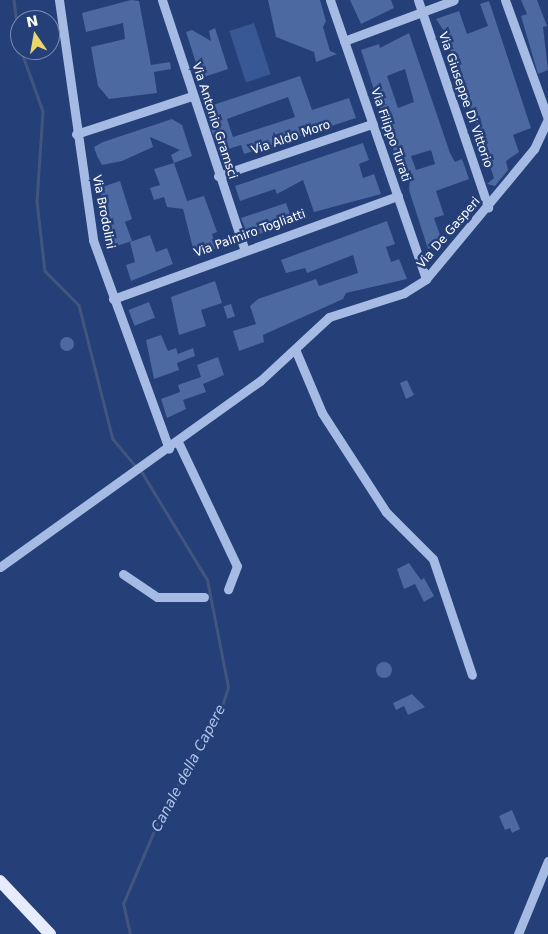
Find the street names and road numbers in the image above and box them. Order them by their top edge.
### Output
street label: Via Giuseppe Di Vittorio [435,30,495,170]
street label: Via Antonio Gramsci [188,61,240,181]
street label: Via Filippo Turati [367,86,413,184]
street label: Via Aldo Moro [250,118,332,158]
street label: Via Brodolini [89,174,117,250]
street label: Via De Gasperi [414,195,484,271]
street label: Via Palmiro Togliatti [192,207,308,261]

